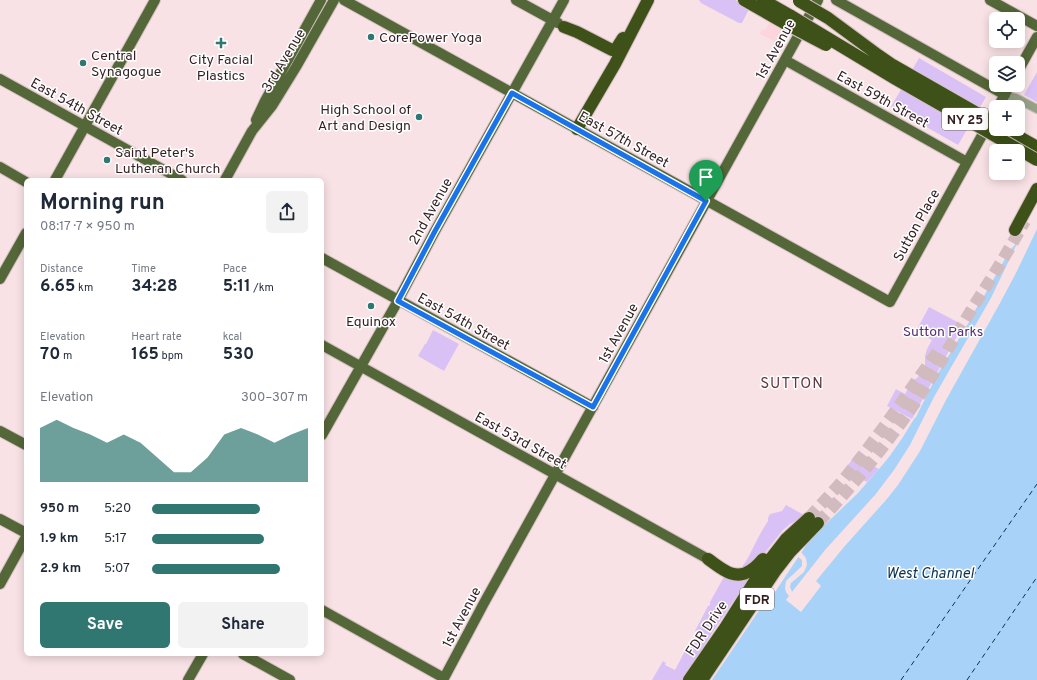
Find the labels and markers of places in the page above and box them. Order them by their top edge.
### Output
place label: CorePower Yoga [379,30,482,47]
marker: CorePower Yoga [366,32,376,42]
marker: City Facial Plastics [215,37,227,49]
place label: Central Synagogue [91,48,161,81]
place label: City Facial Plastics [189,52,253,85]
marker: Central Synagogue [78,58,88,68]
place label: High School of Art and Design [318,102,411,135]
marker: High School of Art and Design [414,112,424,122]
place label: Saint Peter's Lutheran Church [115,145,220,178]
marker: Saint Peter's Lutheran Church [102,155,112,165]
pin [689,160,723,201]
marker: Equinox [366,301,376,311]
place label: Equinox [346,314,396,331]

